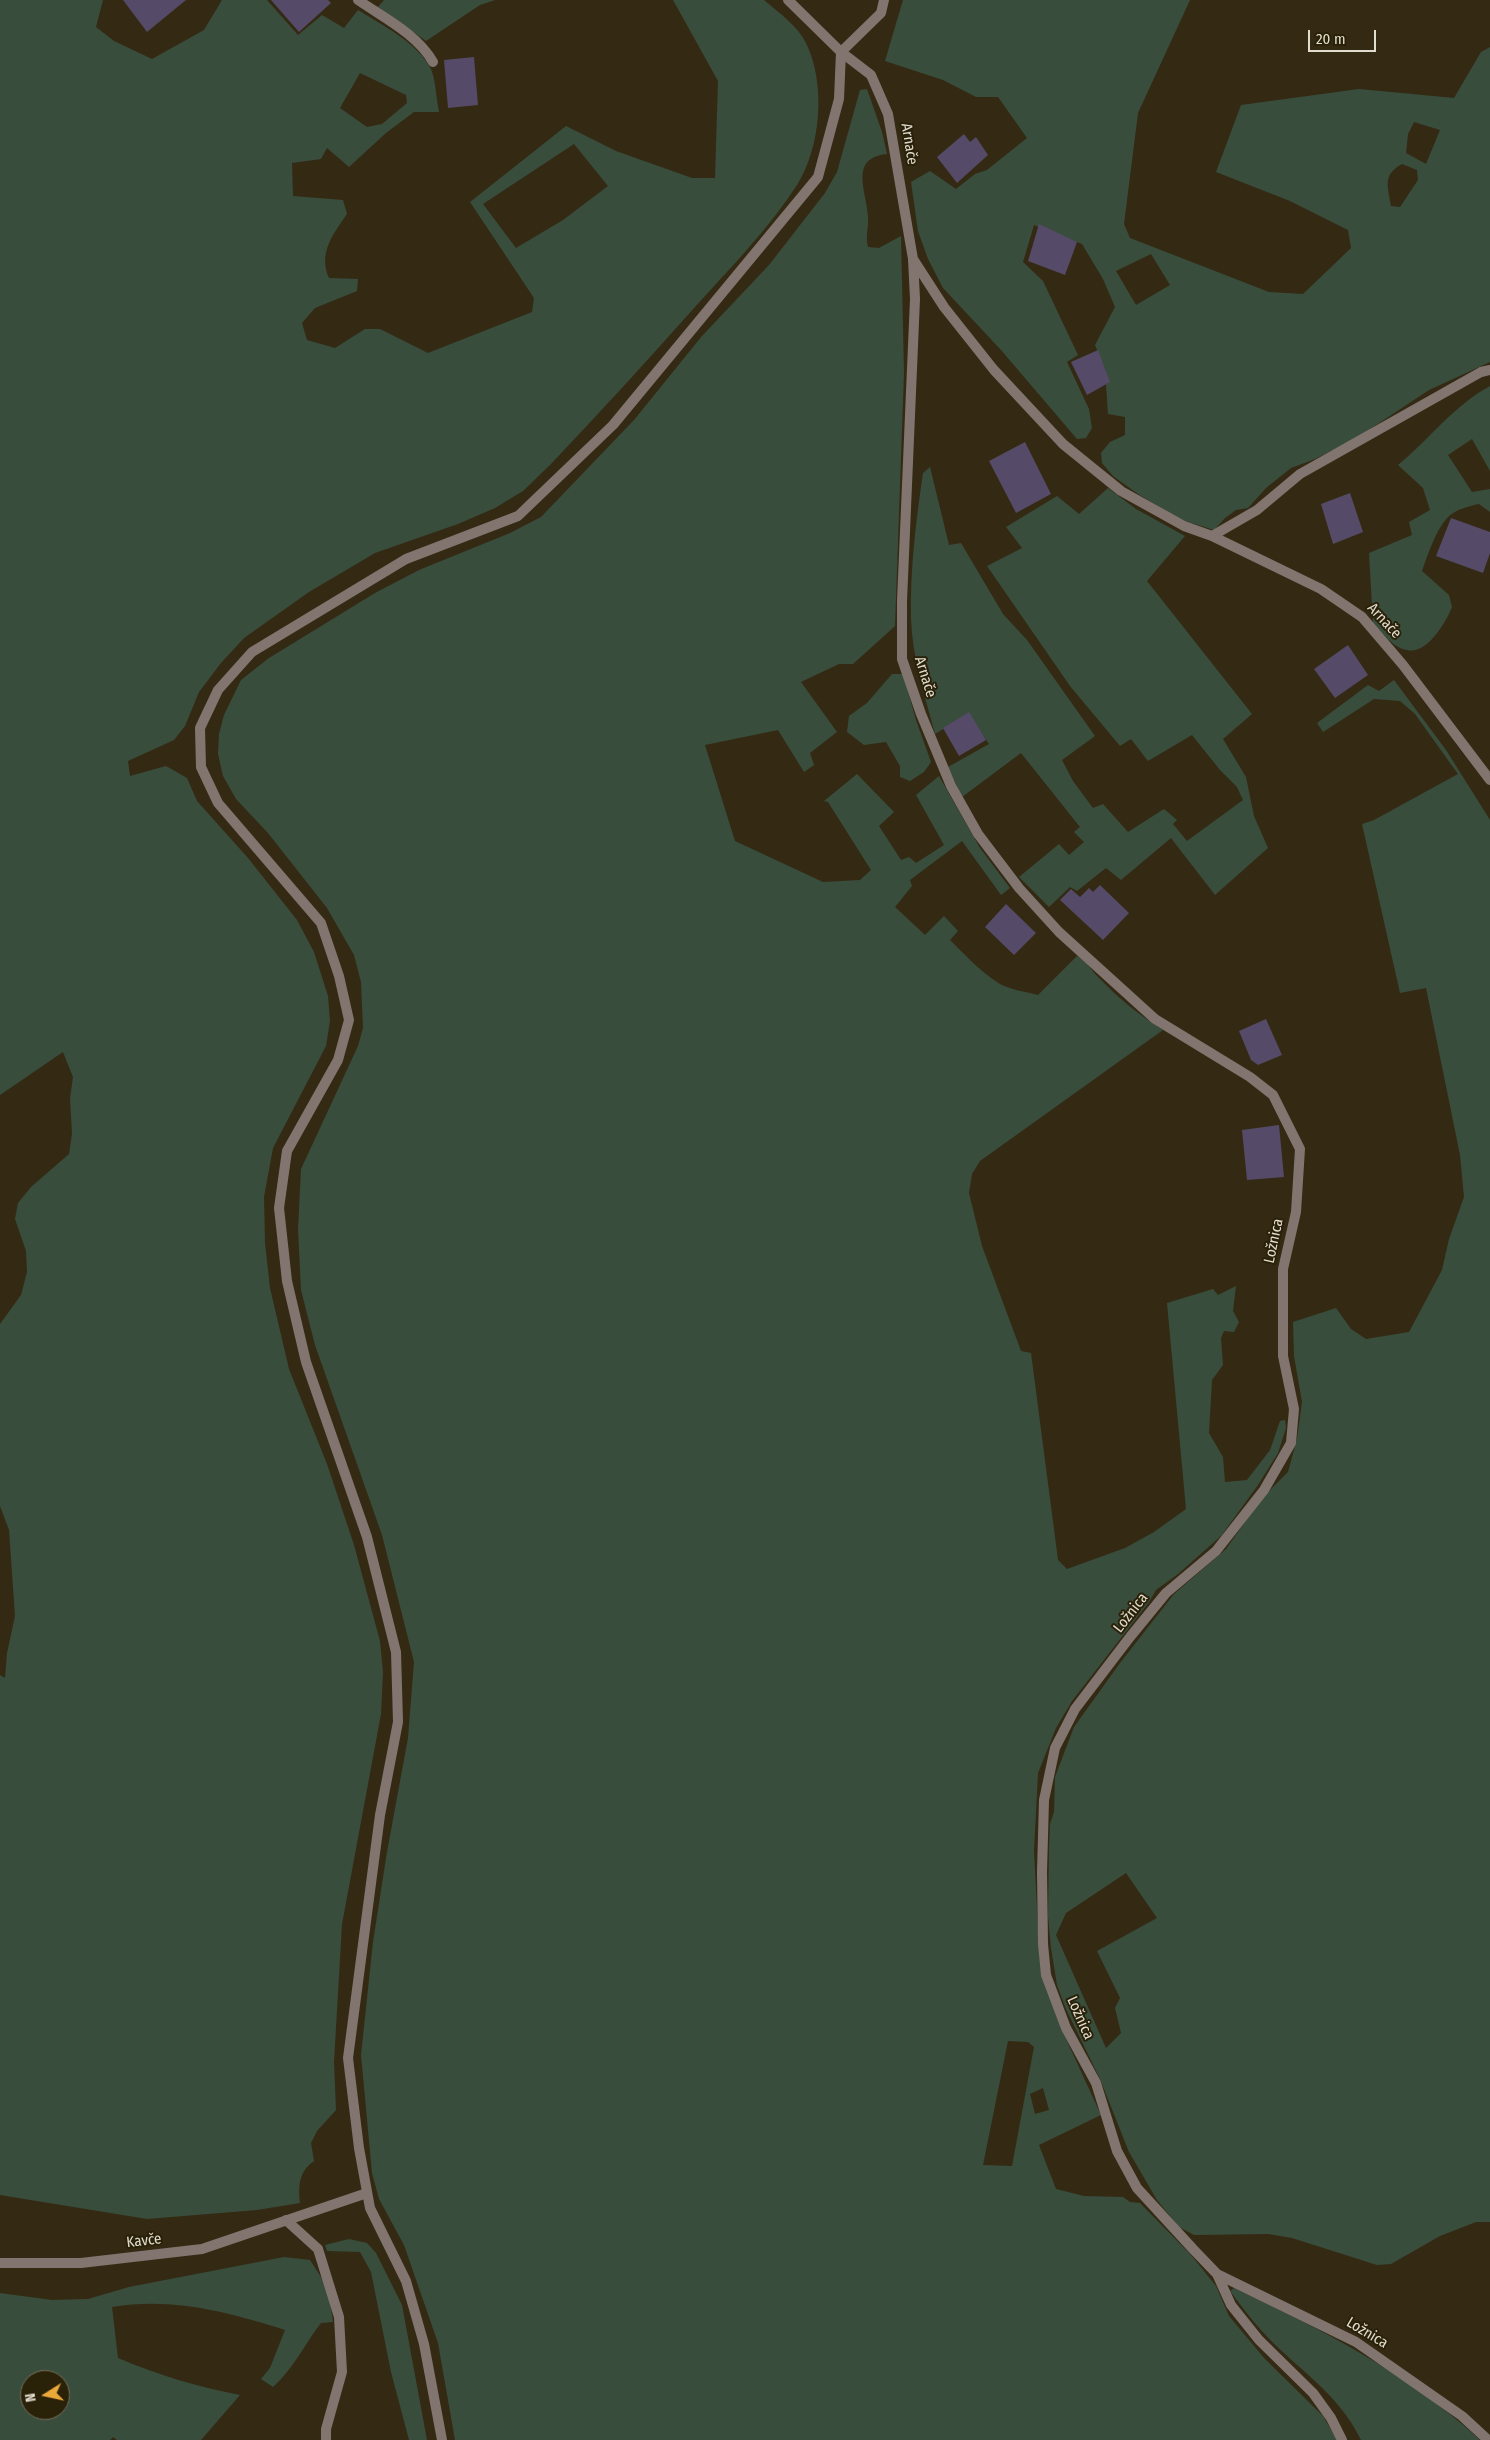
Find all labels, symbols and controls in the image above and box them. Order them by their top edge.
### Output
scale bar [1310,20,1378,52]
text: 20 m [1316,30,1346,48]
street label: Arnače [897,122,921,166]
street label: Arnače [1363,600,1405,642]
street label: Arnače [910,654,940,700]
street label: Ložnica [1260,1217,1288,1265]
street label: Ložnica [1110,1590,1152,1636]
street label: Ložnica [1063,1994,1097,2042]
street label: Kavče [125,2230,163,2252]
street label: Ložnica [1343,2314,1391,2352]
north arrow [20,2370,70,2420]
text: N [22,2392,40,2403]

